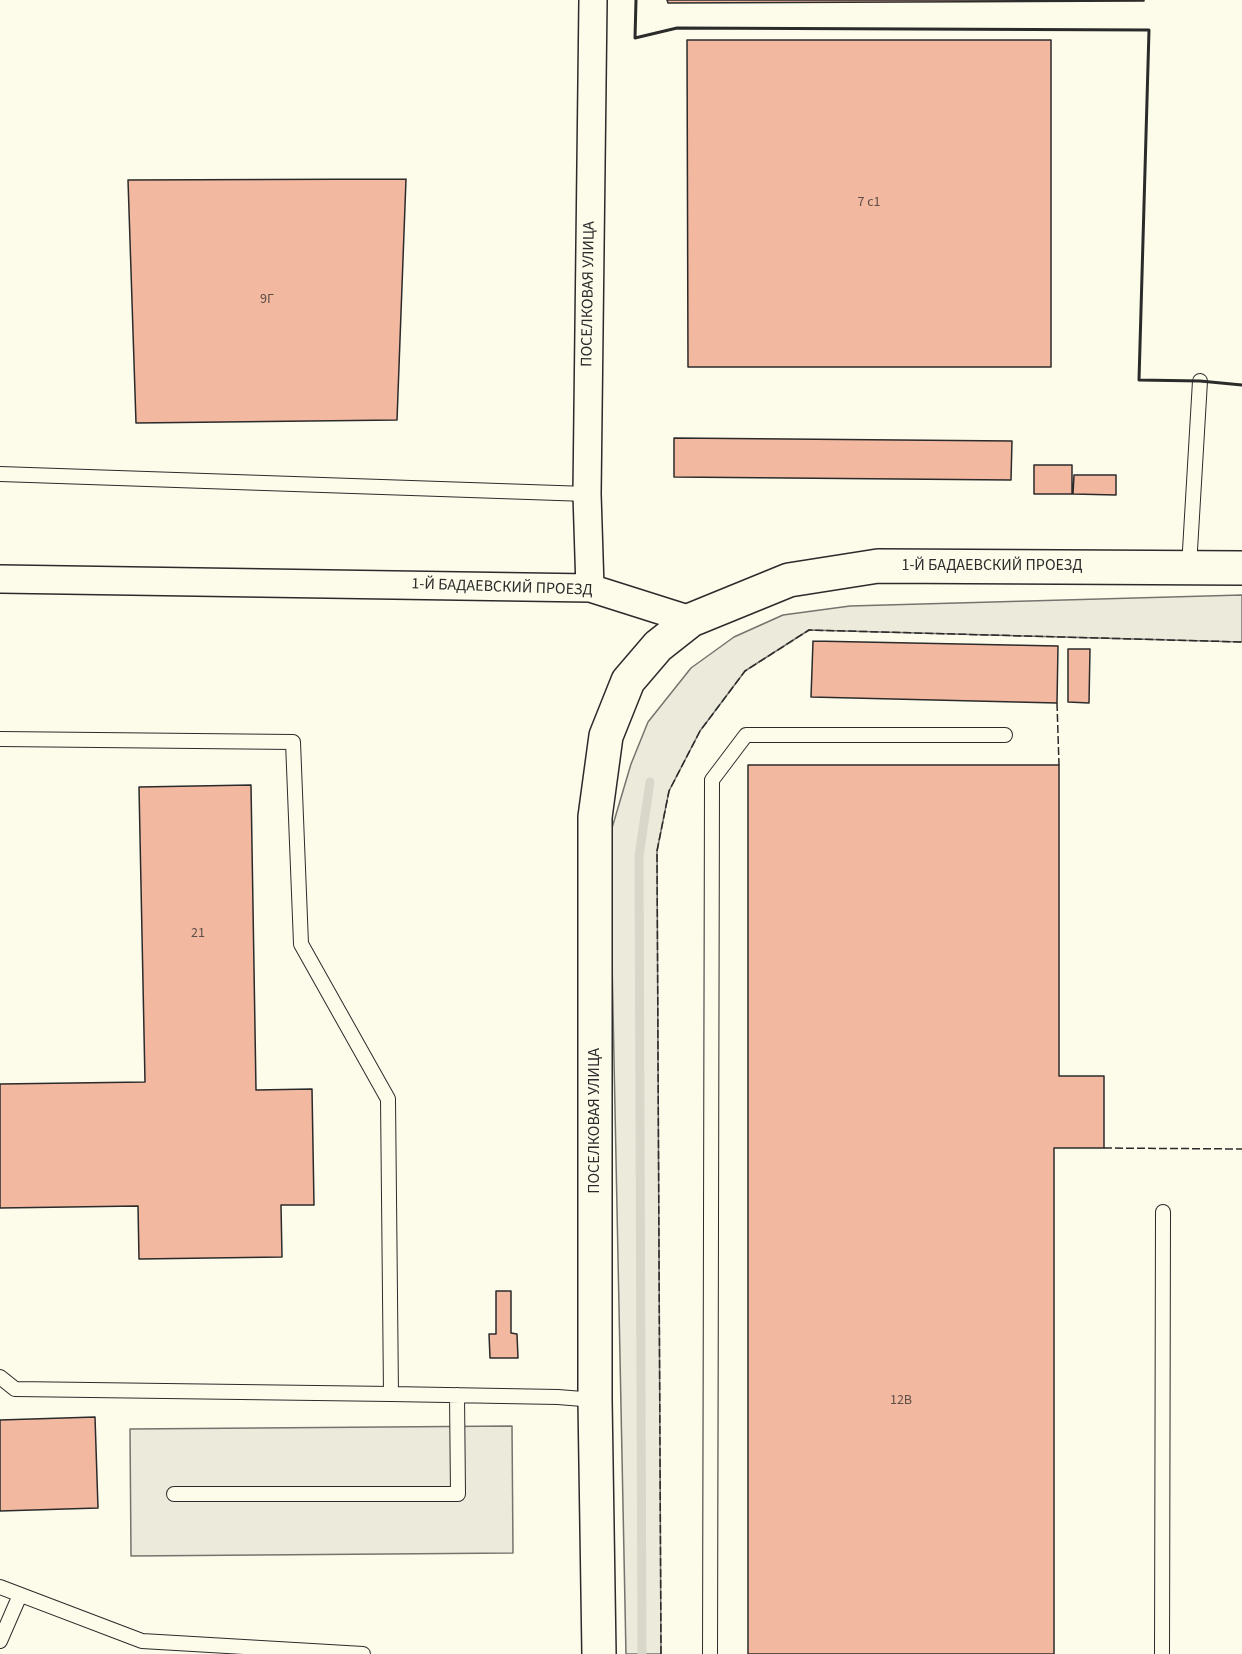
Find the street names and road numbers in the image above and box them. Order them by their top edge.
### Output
street label: ПОСЕЛКОВАЯ УЛИЦА [578,221,600,367]
street label: 1-Й БАДАЕВСКИЙ ПРОЕЗД [901,556,1083,576]
street label: 1-Й БАДАЕВСКИЙ ПРОЕЗД [411,575,593,601]
street label: ПОСЕЛКОВАЯ УЛИЦА [585,1048,605,1194]

